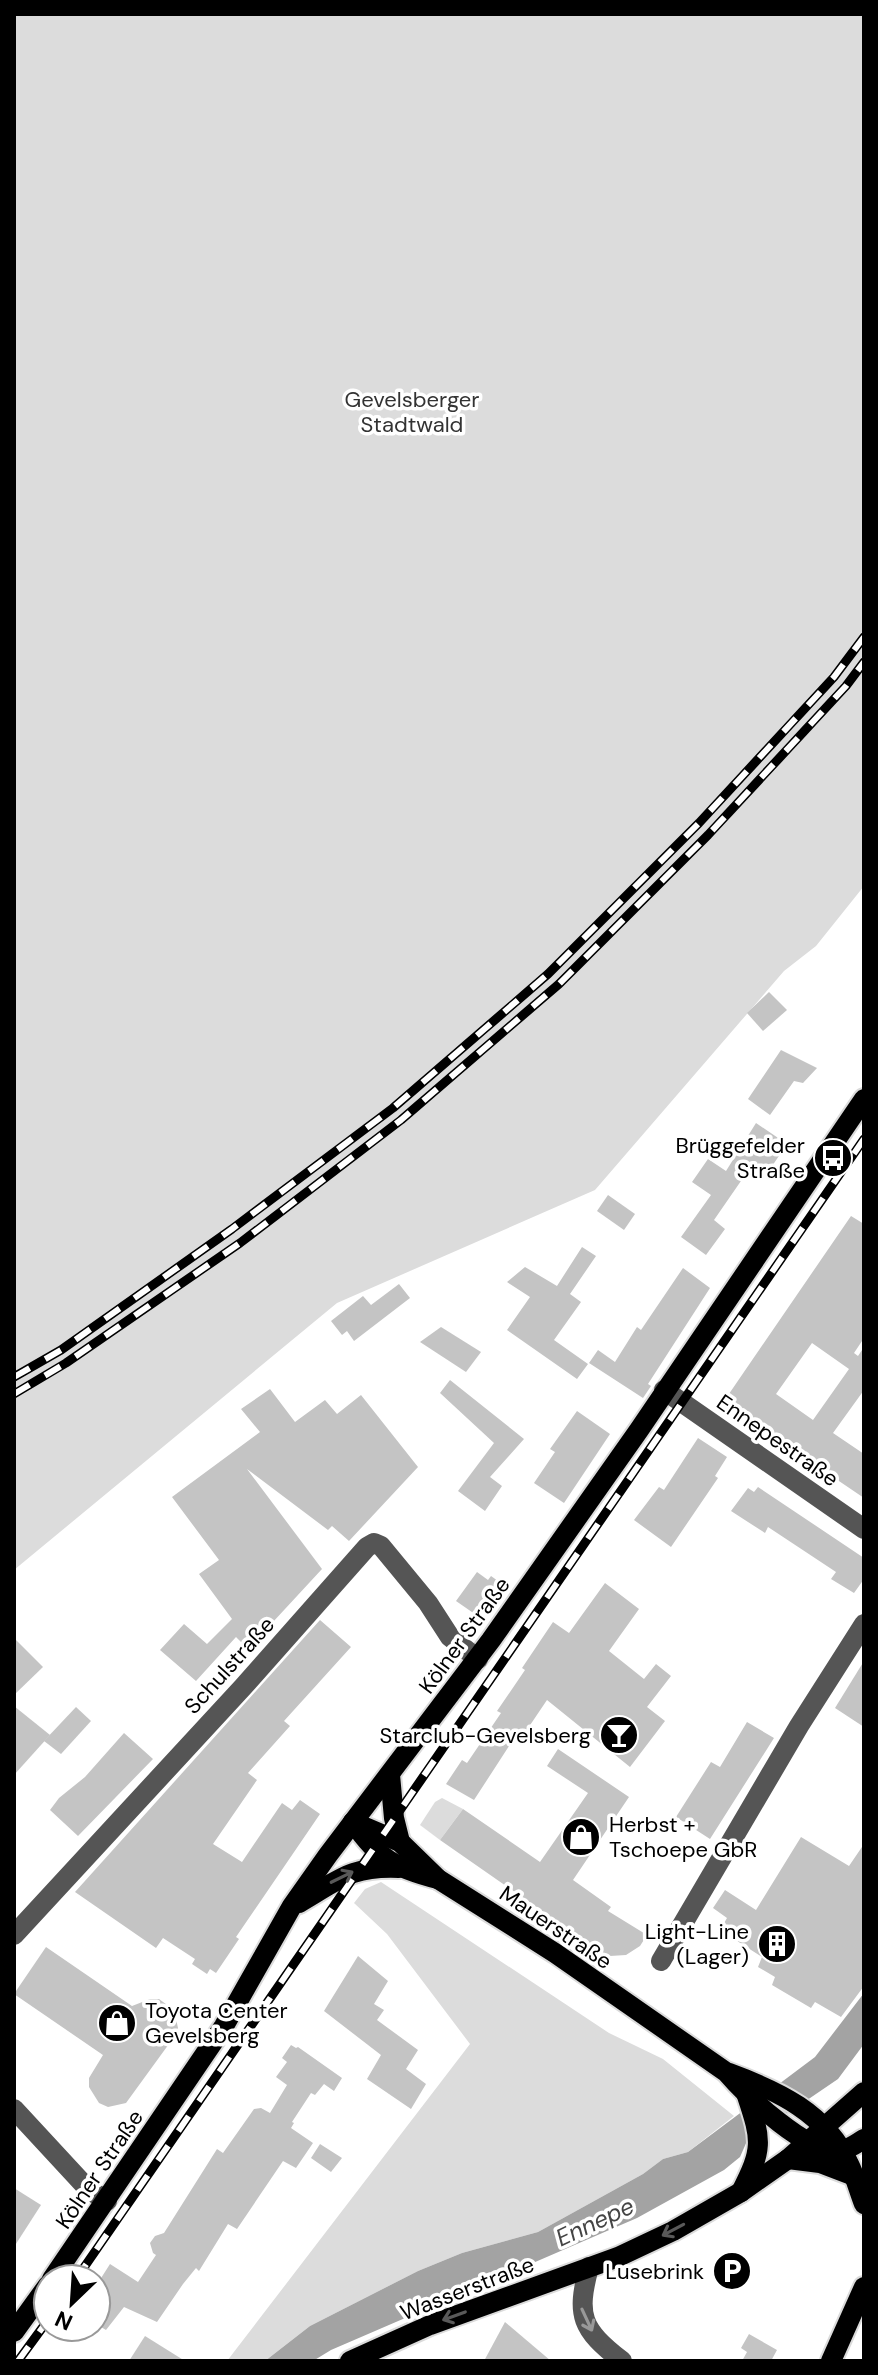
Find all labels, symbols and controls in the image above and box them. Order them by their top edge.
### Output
park label: Gevelsberger Stadtwald [345,385,479,439]
place label: Brüggefelder Straße [676,1131,805,1185]
bus stop icon: Brüggefelder Straße [812,1137,854,1179]
street label: Ennepestraße [711,1388,844,1493]
street label: Kölner Straße [412,1571,517,1699]
street label: Schulstraße [178,1610,281,1720]
bar icon: Starclub-Gevelsberg [598,1714,640,1756]
place label: Starclub-Gevelsberg [380,1721,591,1750]
place label: Herbst + Tschoepe GbR [609,1810,757,1864]
shop icon: Herbst + Tschoepe GbR [560,1816,602,1858]
one-way arrow [330,1869,354,1884]
street label: Mauerstraße [494,1879,618,1976]
place label: Light-Line (Lager) [645,1917,749,1971]
building icon: Light-Line (Lager) [756,1923,798,1965]
place label: Toyota Center Gevelsberg [145,1996,288,2050]
shop icon: Toyota Center Gevelsberg [96,2002,138,2044]
street label: Kölner Straße [49,2104,150,2234]
water label: Ennepe [551,2190,639,2253]
one-way arrow [662,2223,686,2239]
street label: Wasserstraße [396,2250,538,2327]
parking icon: Lusebrink [711,2250,753,2292]
place label: Lusebrink [605,2257,704,2286]
north arrow [32,2263,112,2343]
text: N [50,2304,77,2337]
one-way arrow [580,2308,595,2332]
one-way arrow [442,2310,467,2325]

